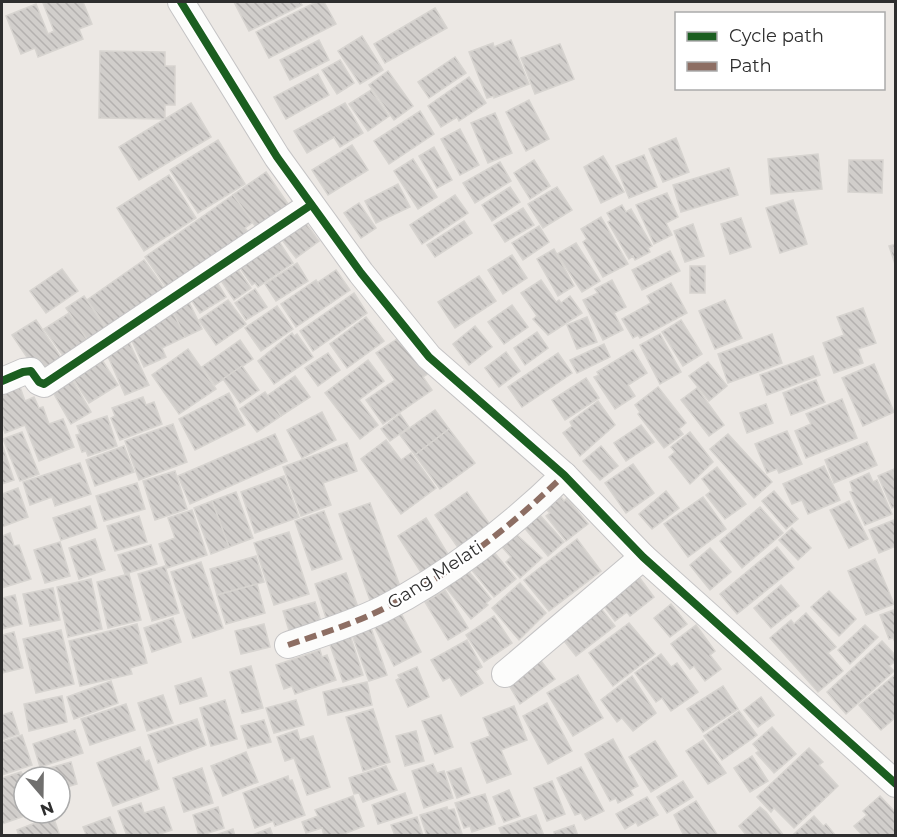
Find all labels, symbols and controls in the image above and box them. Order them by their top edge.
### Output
legend [675,12,885,90]
text: Cycle path [729,25,824,47]
text: Path [729,55,772,77]
street label: Gang Melati [383,536,487,614]
north arrow [12,765,72,825]
text: N [38,797,56,820]

